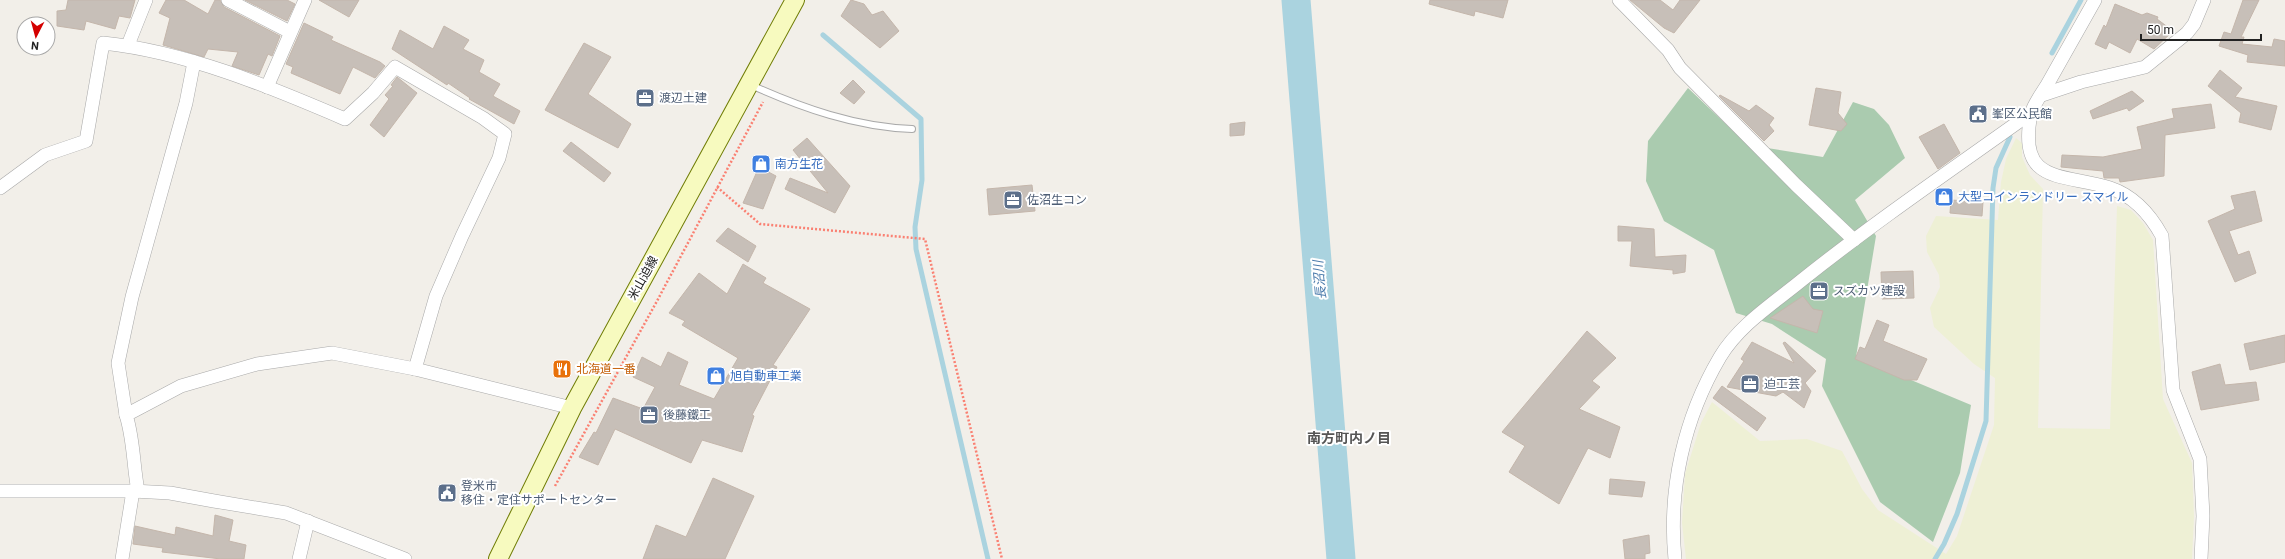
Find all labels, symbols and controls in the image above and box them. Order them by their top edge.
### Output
north arrow [16,16,56,56]
scale bar [2141,16,2261,42]
text: 50 m [2147,23,2174,37]
text: N [30,39,40,52]
office icon: 渡辺土建 [634,87,656,109]
place label: 渡辺土建 [659,91,707,105]
public building icon: 峯区公民館 [1967,103,1989,125]
place label: 峯区公民館 [1992,107,2052,121]
shop icon: 南方生花 [750,153,772,175]
place label: 南方生花 [775,157,823,171]
shop icon: 大型コインランドリー スマイル [1933,186,1955,208]
office icon: 佐沼生コン [1002,189,1024,211]
place label: 大型コインランドリー スマイル [1958,190,2129,204]
place label: 佐沼生コン [1027,193,1087,207]
street label: 米山迫線 [625,254,661,302]
water label: 長沼川 [1310,258,1329,300]
office icon: スズカツ建設 [1808,280,1830,302]
place label: スズカツ建設 [1833,284,1905,298]
restaurant icon: 北海道一番 [551,358,573,380]
place label: 北海道一番 [576,362,636,376]
shop icon: 旭自動車工業 [705,365,727,387]
place label: 旭自動車工業 [730,369,802,383]
office icon: 迫工芸 [1739,373,1761,395]
place label: 迫工芸 [1764,377,1800,391]
office icon: 後藤鐵工 [638,404,660,426]
place label: 後藤鐵工 [663,408,711,422]
district label: 南方町内ノ目 [1307,430,1391,446]
place label: 登米市 移住・定住サポートセンター [461,479,617,507]
public building icon: 登米市 移住・定住サポートセンター [436,482,458,504]

